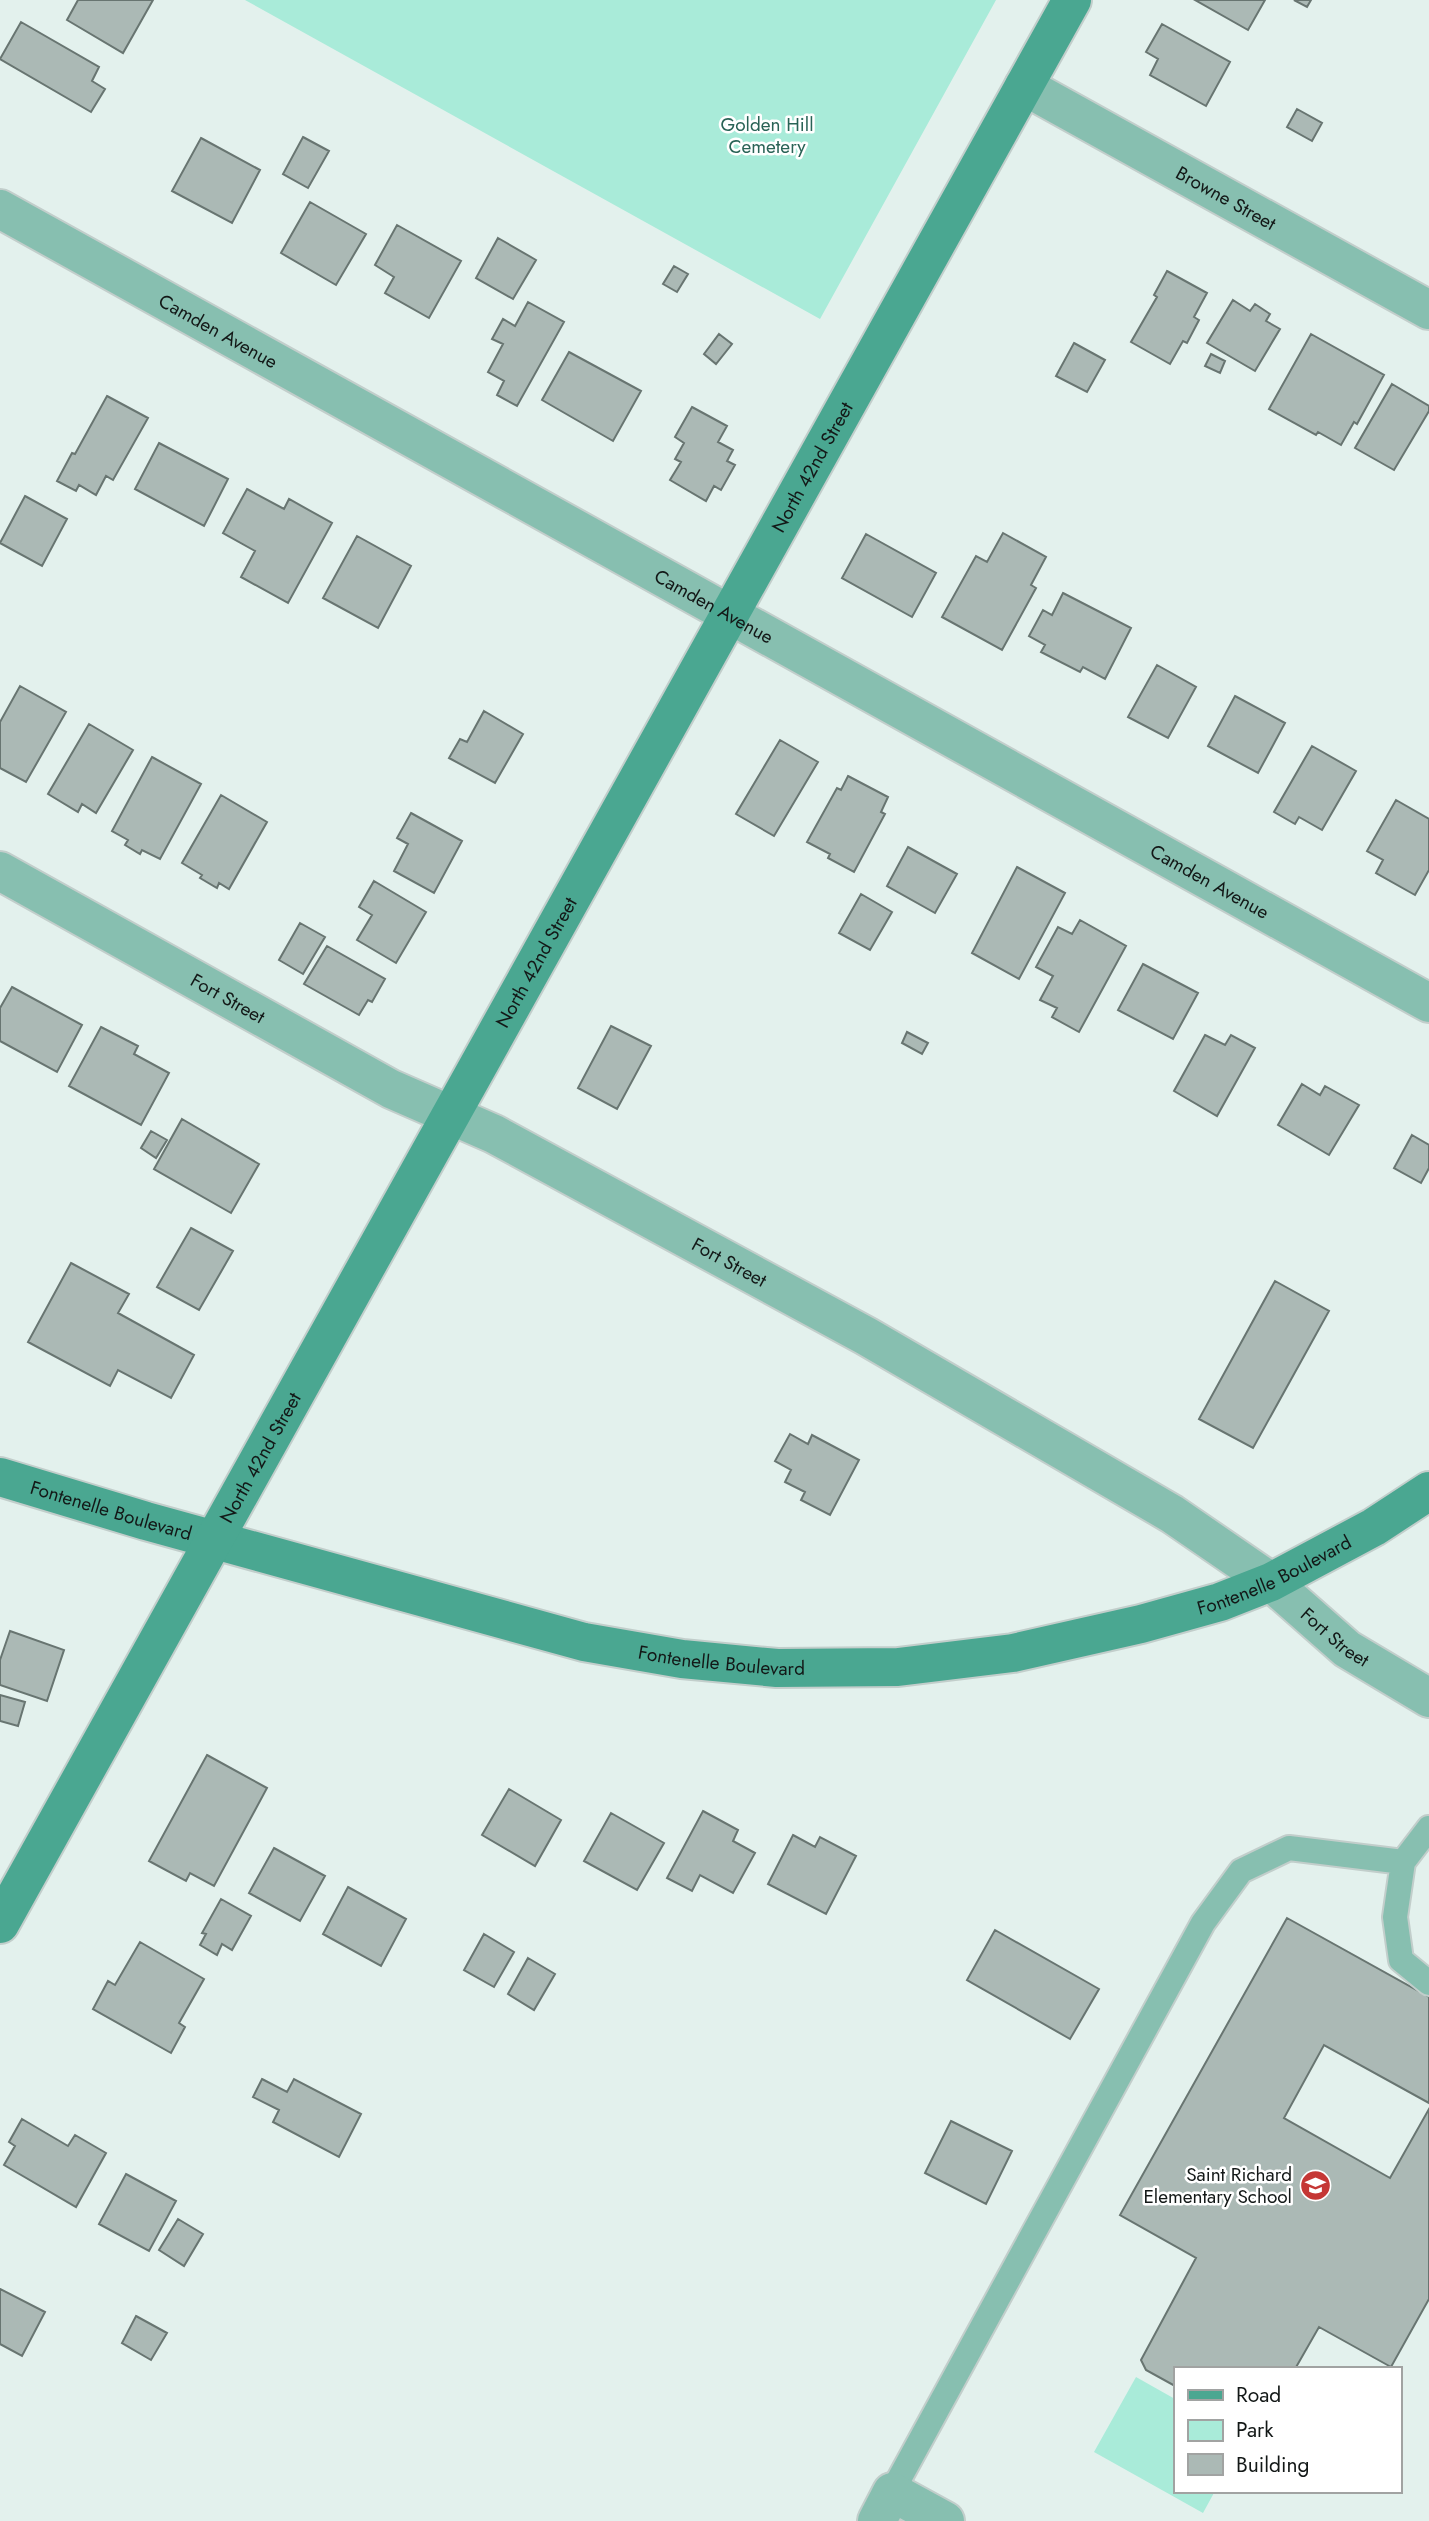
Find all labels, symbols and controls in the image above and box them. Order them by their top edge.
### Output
park label: Golden Hill Cemetery [720,111,814,160]
street label: Browne Street [1171,159,1282,237]
street label: Camden Avenue [154,287,283,375]
street label: North 42nd Street [765,396,859,537]
street label: Camden Avenue [650,562,779,650]
street label: Camden Avenue [1145,837,1275,925]
street label: North 42nd Street [489,892,583,1032]
street label: Fort Street [186,966,271,1030]
street label: Fort Street [687,1231,772,1293]
street label: North 42nd Street [213,1387,307,1528]
street label: Fontenelle Boulevard [27,1473,195,1547]
street label: Fontenelle Boulevard [1194,1528,1356,1621]
street label: Fort Street [1295,1601,1375,1673]
street label: Fontenelle Boulevard [636,1638,805,1682]
place label: Saint Richard Elementary School [1143,2161,1292,2210]
school or university icon: Saint Richard Elementary School [1298,2168,1332,2202]
legend [1174,2367,1401,2493]
text: Road [1236,2380,1281,2410]
text: Park [1236,2415,1274,2445]
text: Building [1236,2450,1309,2480]

